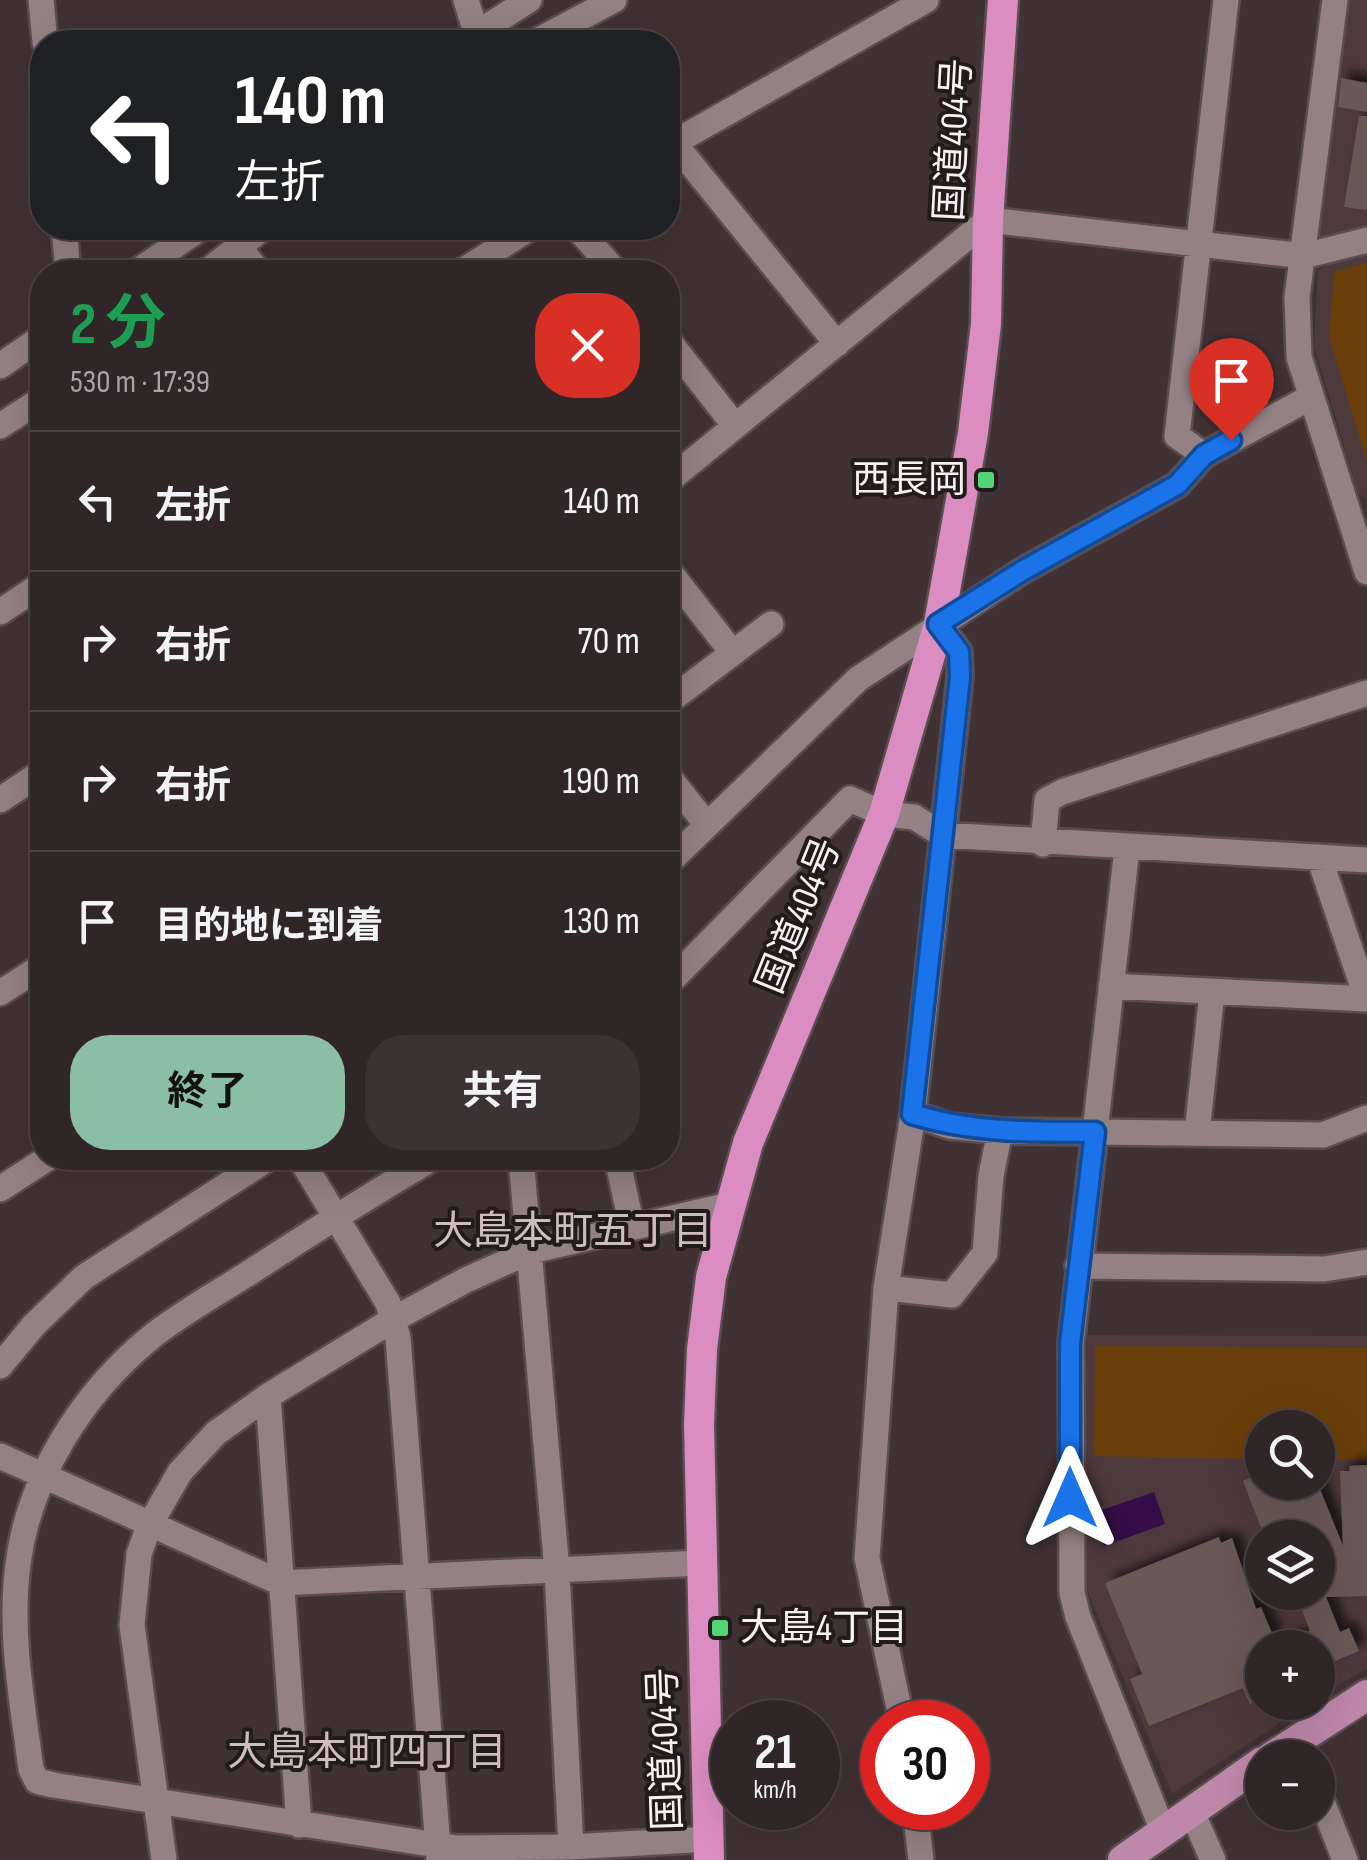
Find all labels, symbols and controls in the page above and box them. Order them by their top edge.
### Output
street label: 国道404号 [927,58,981,222]
text: 140 m [235,60,386,144]
icon: left [70,70,200,200]
text: 左折 [235,156,325,211]
text: 2 分 [70,289,166,361]
button: close [535,293,640,398]
pin [1189,338,1274,441]
icon: arrive [1204,353,1259,408]
text: 530 m · 17:39 [70,363,210,402]
place label: 西長岡 [852,458,966,503]
marker: 西長岡 [975,469,997,491]
icon: left [70,474,125,529]
text: 140 m [563,479,640,524]
text: 左折 [155,484,231,529]
icon: right [70,614,125,669]
text: 70 m [578,619,640,664]
text: 右折 [155,624,231,669]
icon: right [70,754,125,809]
text: 190 m [562,759,640,804]
text: 右折 [155,764,231,809]
street label: 国道404号 [748,832,850,1000]
icon: arrive [70,894,125,949]
text: 130 m [563,899,640,944]
text: 目的地に到着 [155,904,383,949]
button: 終了 [70,1035,345,1150]
button: 共有 [365,1035,640,1150]
district label: 大島本町五丁目 [433,1208,713,1256]
map controls [1245,1410,1335,1830]
button: search [1245,1410,1335,1500]
position arrow [1018,1446,1122,1550]
button: layers [1245,1520,1335,1610]
place label: 大島4丁目 [740,1606,908,1651]
marker: 大島4丁目 [709,1617,731,1639]
button: + [1245,1630,1335,1720]
street label: 国道404号 [641,1667,691,1831]
speed limit sign: 30 [860,1700,990,1830]
text: 21 [754,1723,796,1783]
district label: 大島本町四丁目 [227,1729,507,1777]
button: − [1245,1740,1335,1830]
text: km/h [753,1775,797,1806]

